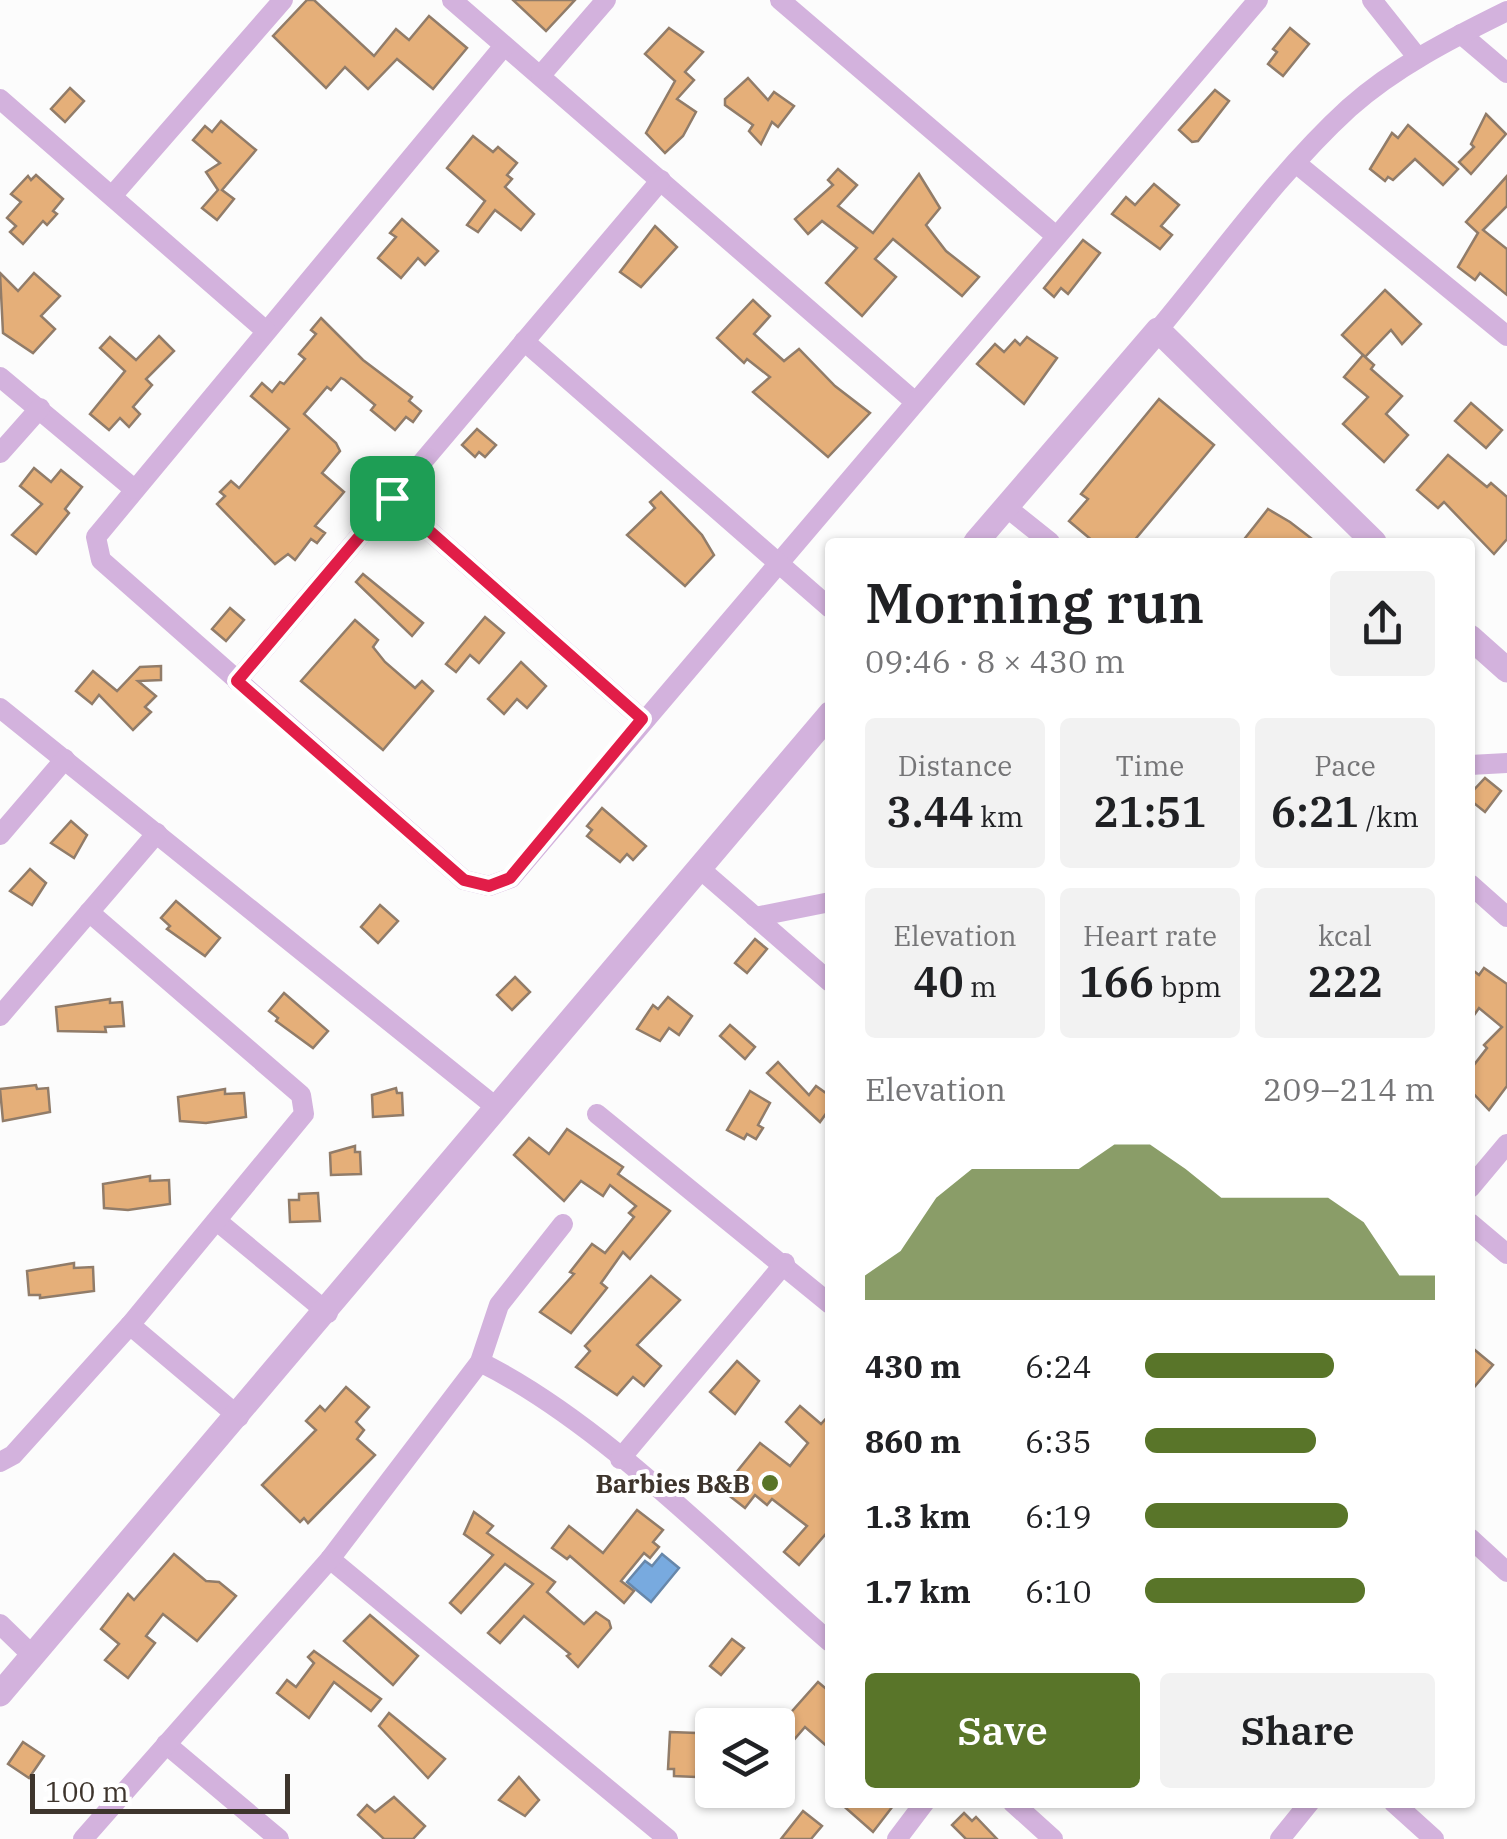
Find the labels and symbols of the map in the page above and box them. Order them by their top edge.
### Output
pin [350,456,435,541]
place label: Barbies B&B [595,1467,750,1500]
marker: Barbies B&B [759,1472,781,1494]
scale bar [30,1769,290,1814]

